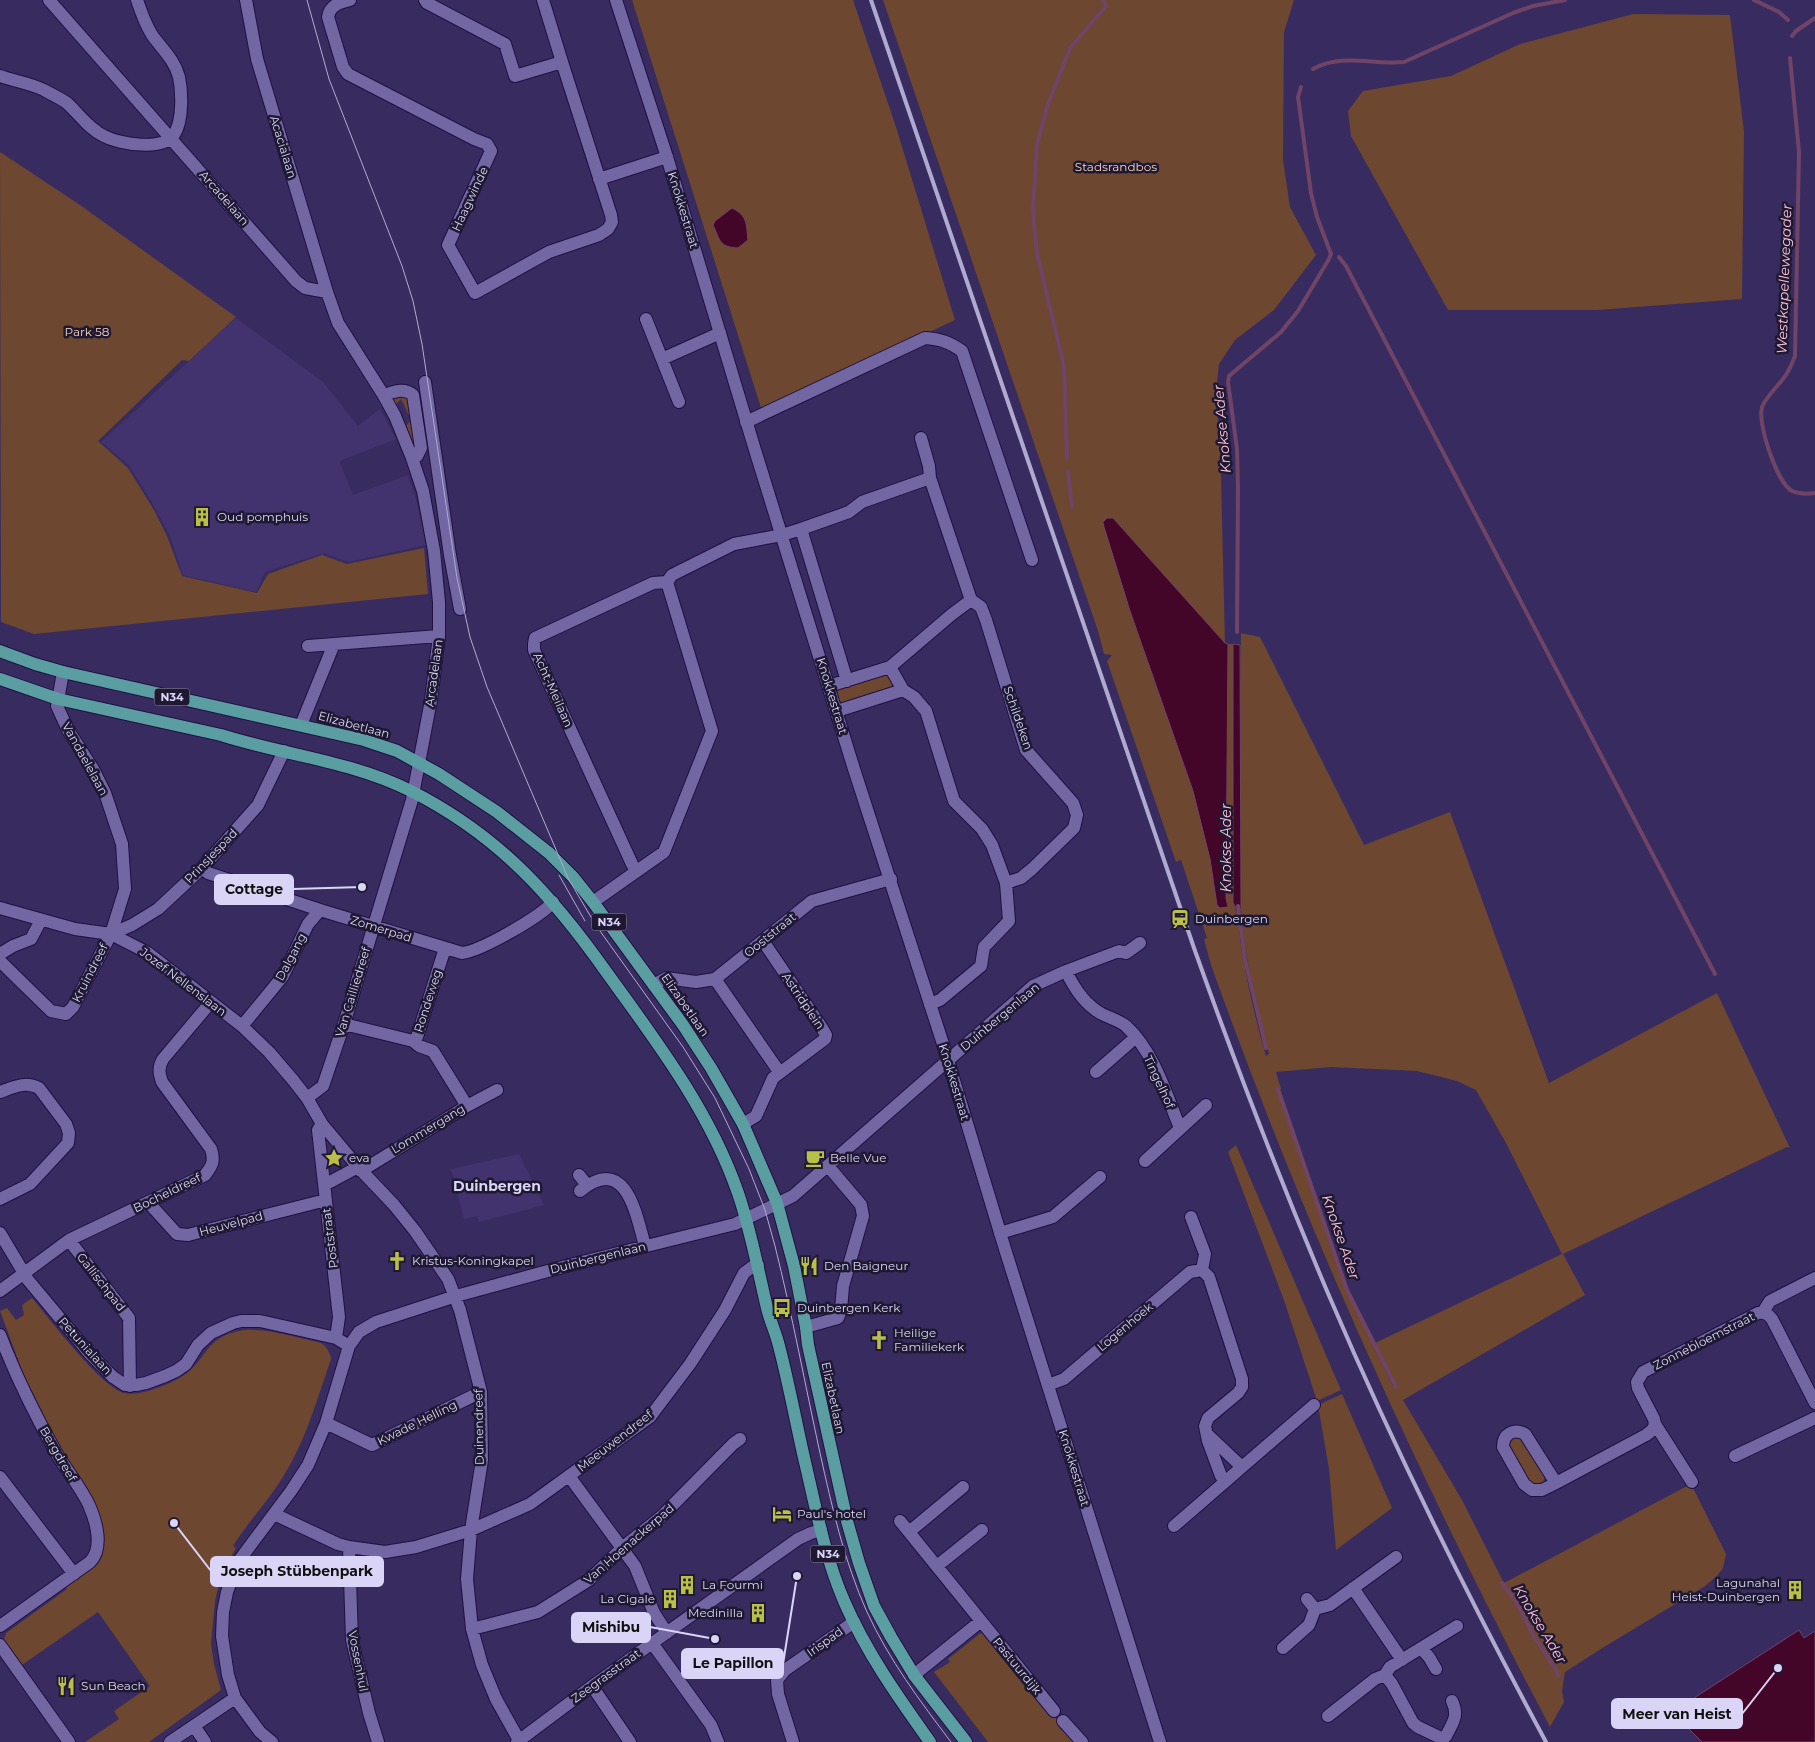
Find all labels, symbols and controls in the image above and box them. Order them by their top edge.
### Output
street label: Acacialaan [267,114,300,180]
park label: Stadsrandbos [1075,159,1157,174]
street label: Haagwinde [448,164,491,233]
street label: Arcadelaan [196,167,252,228]
street label: Knokkestraat [665,170,702,250]
water label: Westkapellewegader [1772,203,1796,354]
park label: Park 58 [64,324,110,339]
water label: Knokse Ader [1209,384,1235,474]
building icon: Oud pomphuis [191,506,213,528]
place label: Oud pomphuis [217,509,308,524]
street label: Arcadelaan [421,638,446,708]
street label: Acht-Meilaan [530,650,577,729]
street label: Knokkestraat [814,656,851,736]
street label: Schildeken [1001,684,1036,752]
road number: N34 [154,689,190,706]
street label: Elizabetlaan [317,708,392,741]
street label: Vandaelelaan [59,720,112,798]
water label: Knokse Ader [1217,803,1235,892]
street label: Prinsjespad [181,825,240,886]
callout: Cottage [215,875,293,904]
text: Cottage [225,880,283,898]
station icon: Duinbergen [1169,908,1191,930]
street label: Ooststraat [741,909,799,960]
place label: Duinbergen [1195,911,1268,926]
street label: Zomerpad [349,912,414,945]
road number: N34 [592,914,626,930]
street label: Dalgang [272,930,309,983]
street label: Kruindreef [68,940,111,1005]
street label: Jozef Nellenslaan [136,944,229,1019]
street label: Van Cailliedreef [332,944,374,1039]
street label: Rondeweg [410,967,445,1034]
street label: Astridplein [779,969,828,1032]
street label: Elizabetlaan [658,970,713,1039]
street label: Duinbergenlaan [957,979,1042,1054]
street label: Knokkestraat [936,1042,973,1122]
street label: Tingelhof [1141,1053,1179,1111]
street label: Lommergang [388,1101,467,1157]
place icon: eva [323,1147,345,1169]
cafe icon: Belle Vue [804,1147,826,1169]
place label: eva [349,1150,369,1165]
place label: Belle Vue [830,1150,886,1165]
street label: Bocheldreef [131,1169,204,1215]
district label: Duinbergen [453,1177,541,1195]
water label: Knokse Ader [1318,1192,1364,1282]
street label: Poststraat [318,1207,341,1269]
street label: Heuvelpad [197,1208,264,1239]
street label: Duinbergenlaan [548,1238,647,1277]
street label: Gallischpad [74,1250,129,1314]
church icon: Kristus-Koningkapel [386,1250,408,1272]
place label: Kristus-Koningkapel [412,1253,534,1268]
restaurant icon: Den Baigneur [798,1255,820,1277]
place label: Den Baigneur [824,1258,908,1273]
bus stop icon: Duinbergen Kerk [771,1297,793,1319]
street label: Logenhoek [1094,1298,1156,1354]
place label: Duinbergen Kerk [797,1300,901,1315]
street label: Zonnebloemstraat [1651,1308,1757,1373]
street label: Petunialaan [56,1314,115,1378]
place label: Heilige Familiekerk [894,1325,965,1354]
church icon: Heilige Familiekerk [868,1329,890,1351]
street label: Elizabetlaan [819,1360,848,1435]
street label: Duinendreef [470,1388,487,1465]
street label: Kwade Helling [374,1397,459,1448]
street label: Meeuwendreef [574,1406,656,1475]
street label: Bergdreef [37,1424,81,1485]
street label: Knokkestraat [1056,1428,1093,1508]
street label: Van Hoenackerpad [580,1500,677,1587]
hotel icon: Paul's hotel [771,1503,793,1525]
place label: Paul's hotel [797,1506,866,1521]
road number: N34 [810,1546,846,1562]
callout: Joseph Stübbenpark [211,1557,383,1586]
text: Joseph Stübbenpark [220,1562,374,1580]
building icon: La Fourmi [676,1574,698,1596]
place label: Lagunahal Heist-Duinbergen [1672,1575,1780,1604]
place label: La Fourmi [702,1577,763,1592]
building icon: Lagunahal Heist-Duinbergen [1784,1579,1806,1601]
water label: Knokse Ader [1509,1581,1571,1667]
building icon: La Cigale [659,1588,681,1610]
place label: La Cigale [600,1591,655,1606]
building icon: Medinilla [747,1602,769,1624]
place label: Medinilla [688,1605,743,1620]
callout: Mishibu [572,1613,650,1642]
text: Mishibu [582,1618,640,1636]
street label: Irispad [804,1624,846,1660]
street label: Vossenhul [345,1629,372,1693]
street label: Pastuurdijk [990,1634,1045,1698]
street label: Zeegrasstraat [568,1645,643,1706]
callout: Le Papillon [682,1649,783,1678]
text: Le Papillon [692,1654,774,1672]
restaurant icon: Sun Beach [55,1675,77,1697]
place label: Sun Beach [81,1678,146,1693]
callout: Meer van Heist [1612,1699,1742,1728]
text: Meer van Heist [1622,1705,1732,1723]

